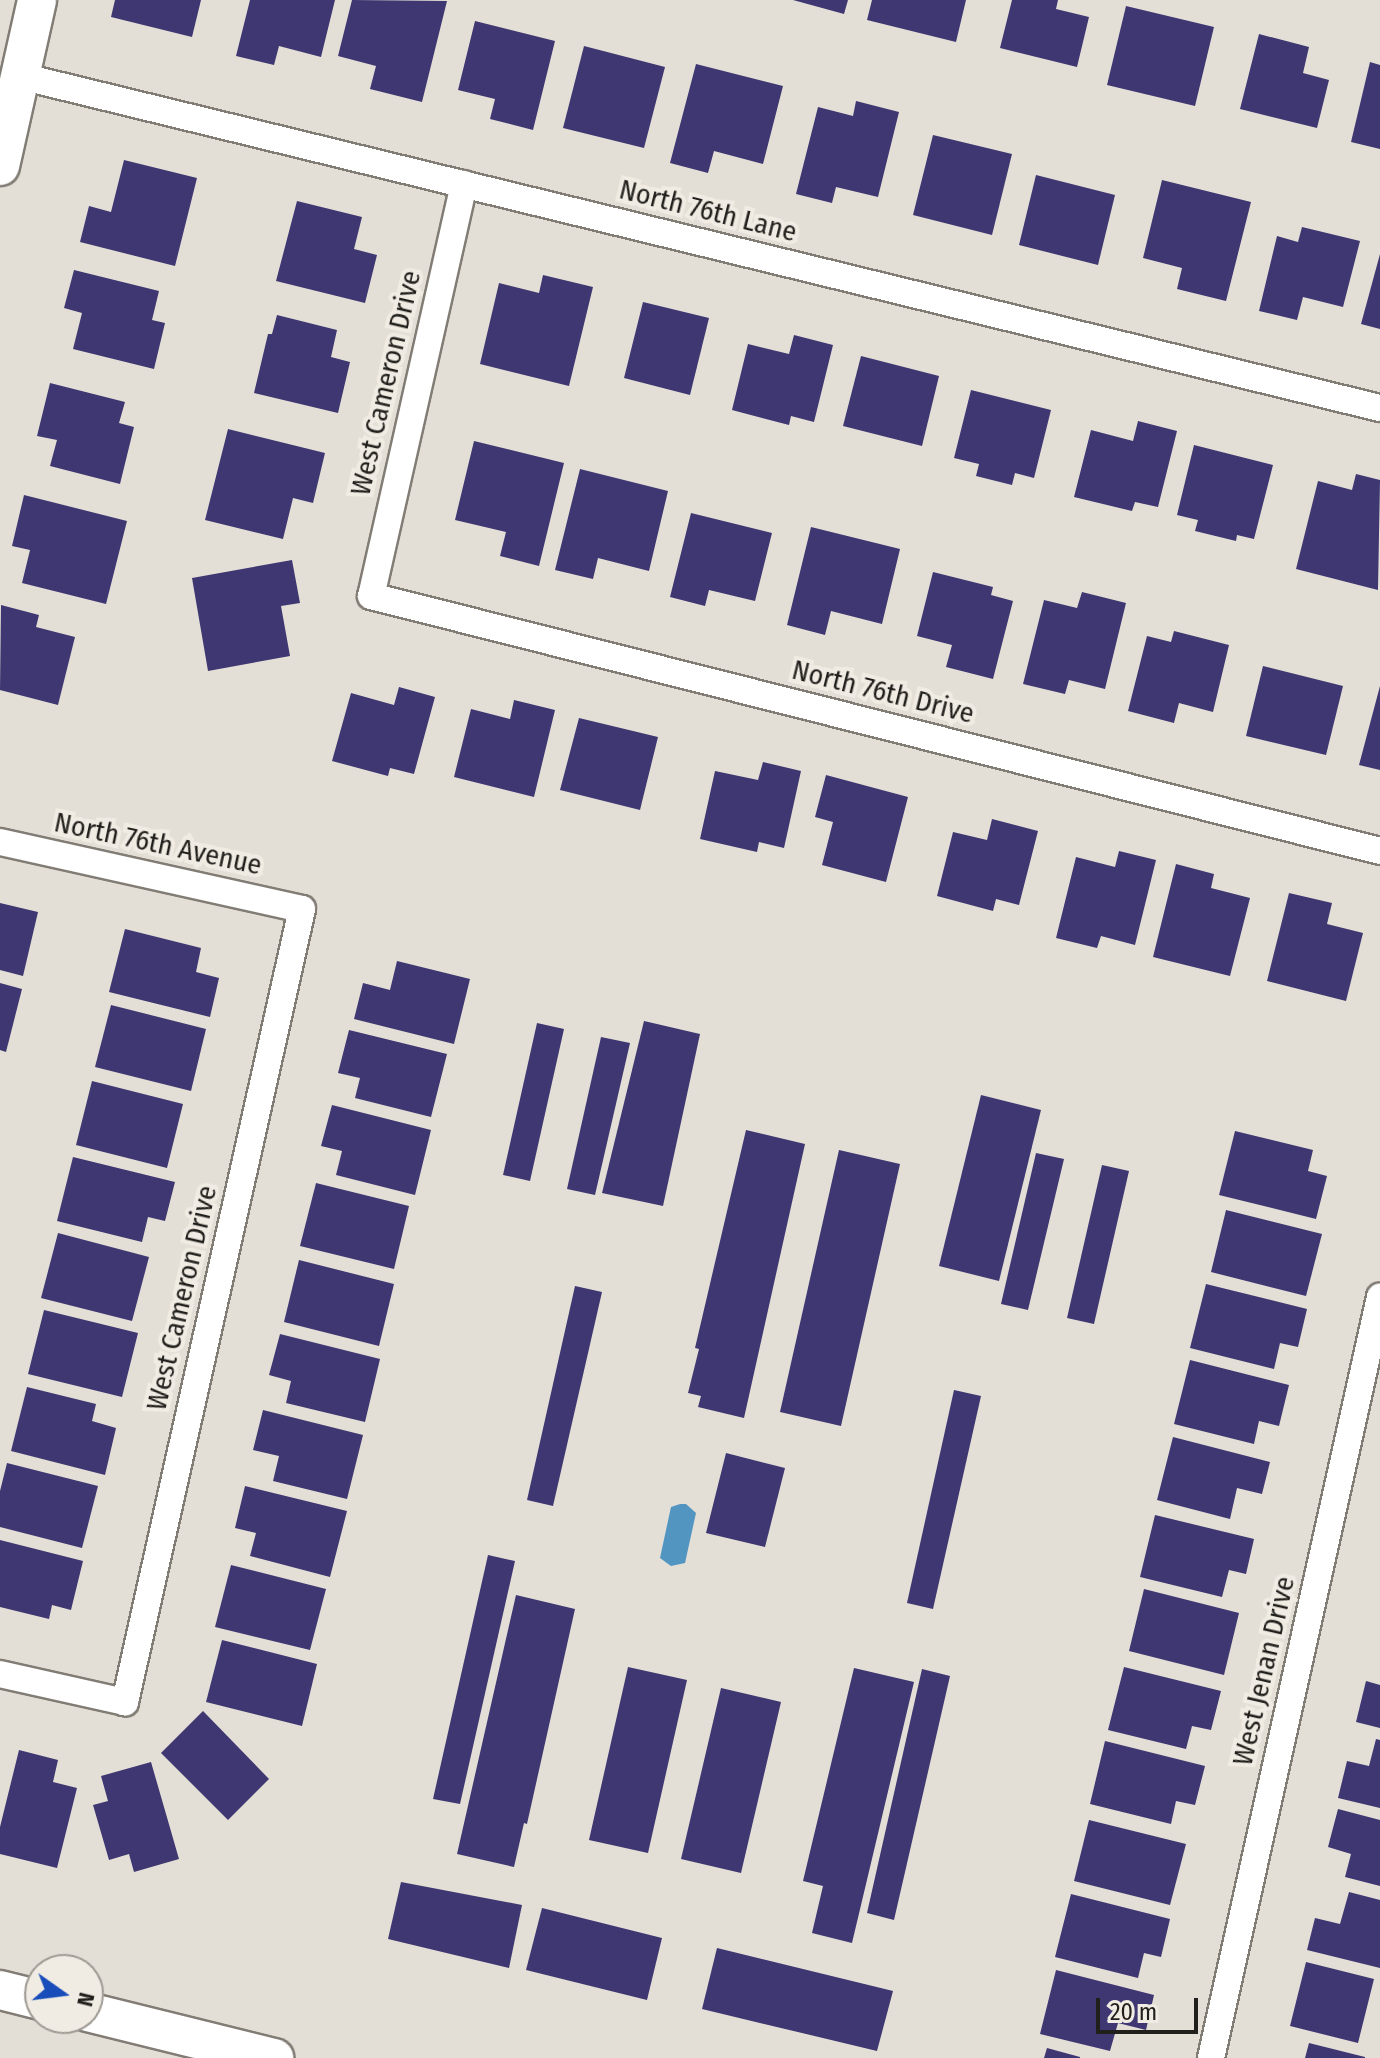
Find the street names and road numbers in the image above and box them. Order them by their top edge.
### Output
street label: North 76th Lane [616,173,800,249]
street label: West Cameron Drive [344,267,428,499]
street label: North 76th Drive [789,653,977,731]
street label: North 76th Avenue [51,806,265,882]
street label: West Cameron Drive [140,1182,224,1414]
street label: West Jenan Drive [1226,1573,1302,1769]

